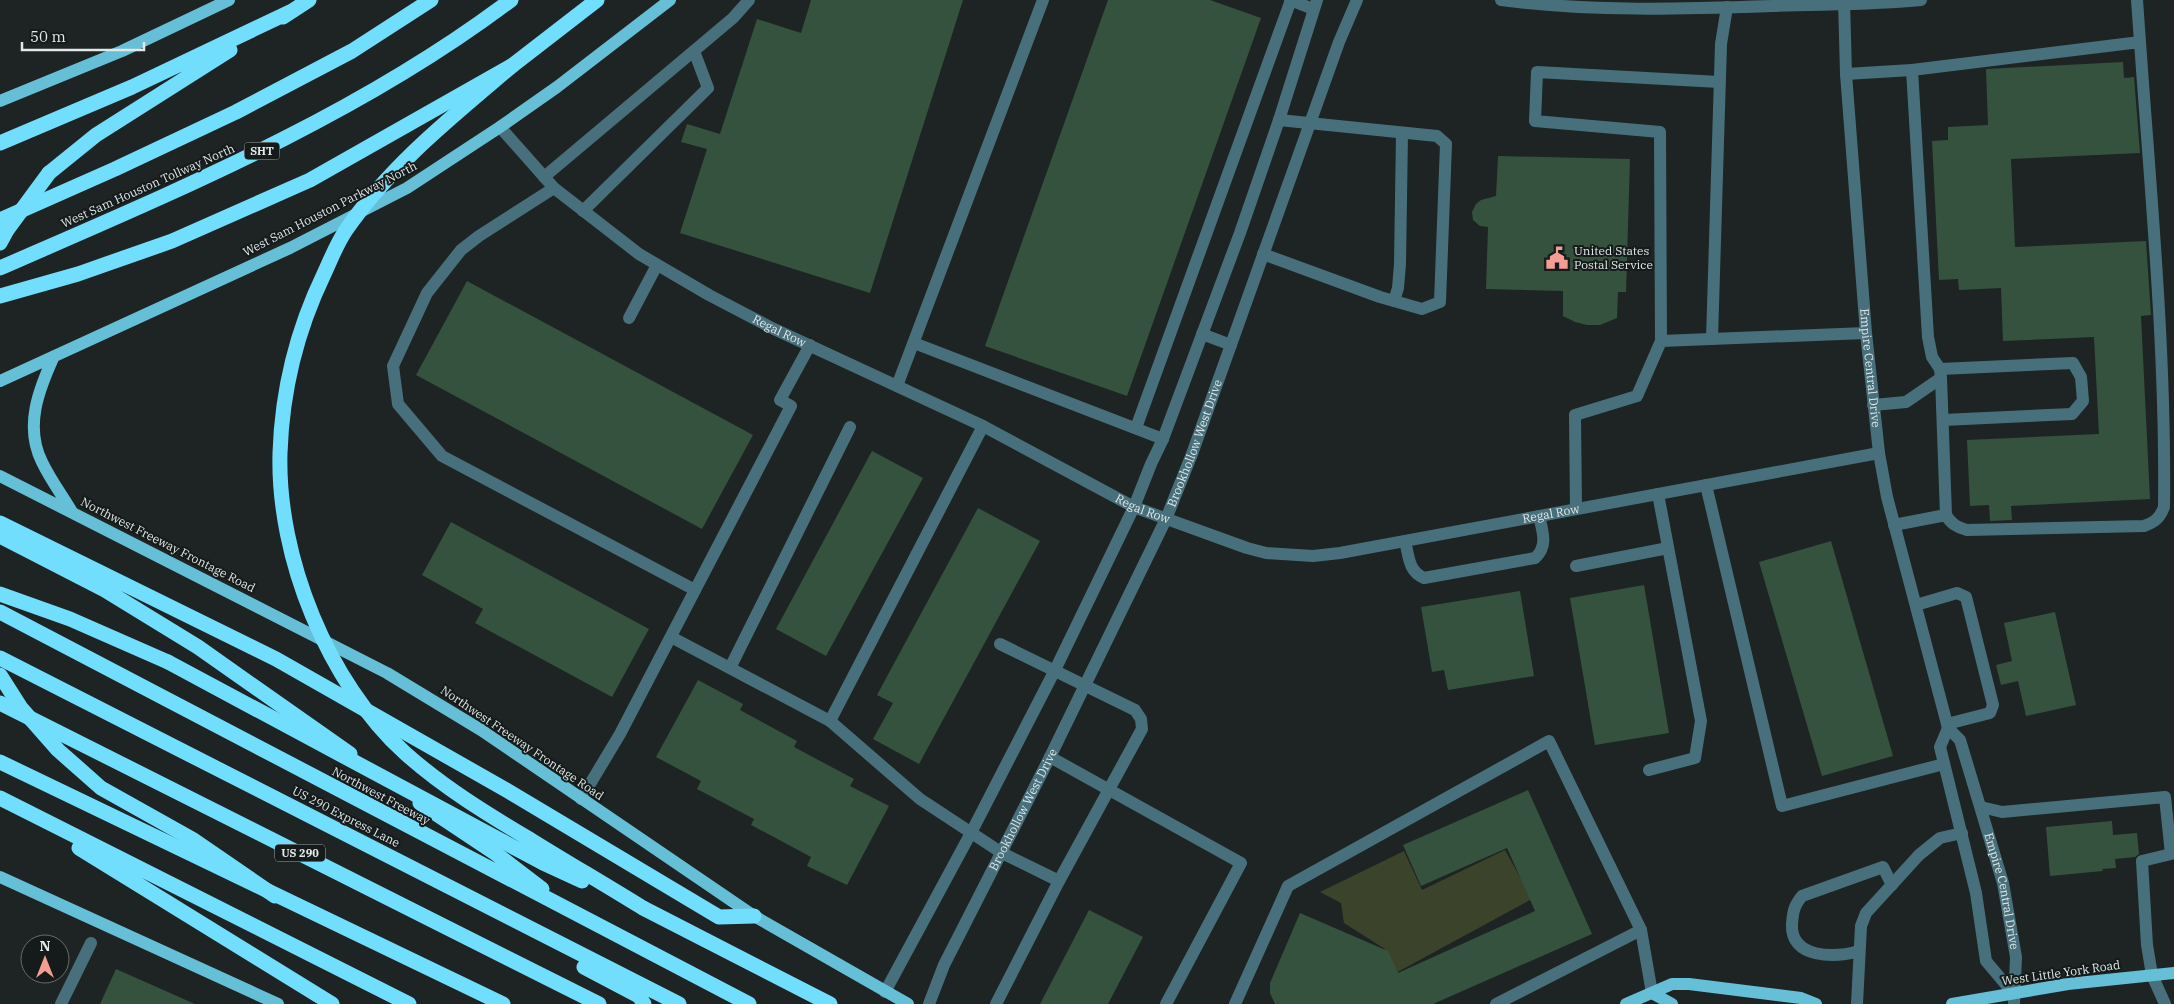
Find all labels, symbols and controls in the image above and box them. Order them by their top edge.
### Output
scale bar [22,20,145,52]
text: 50 m [30,27,66,46]
street label: West Sam Houston Tollway North [59,140,237,231]
road number: SHT [244,142,280,160]
street label: West Sam Houston Parkway North [240,158,420,259]
place label: United States Postal Service [1574,243,1653,272]
public building icon: United States Postal Service [1544,245,1570,271]
street label: Empire Central Drive [1857,308,1884,428]
street label: Regal Row [750,311,809,350]
street label: Brookhollow West Drive [1164,377,1225,509]
street label: Regal Row [1113,490,1173,527]
street label: Northwest Freeway Frontage Road [78,494,258,595]
street label: Regal Row [1521,501,1581,526]
street label: Northwest Freeway Frontage Road [438,682,607,803]
street label: Brookhollow West Drive [985,746,1060,873]
street label: Northwest Freeway [330,763,433,828]
street label: US 290 Express Lane [290,783,403,850]
street label: Empire Central Drive [1981,831,2023,951]
road number: US 290 [275,844,325,861]
north arrow [20,934,70,984]
text: N [39,937,51,955]
street label: West Little York Road [2001,957,2121,988]

